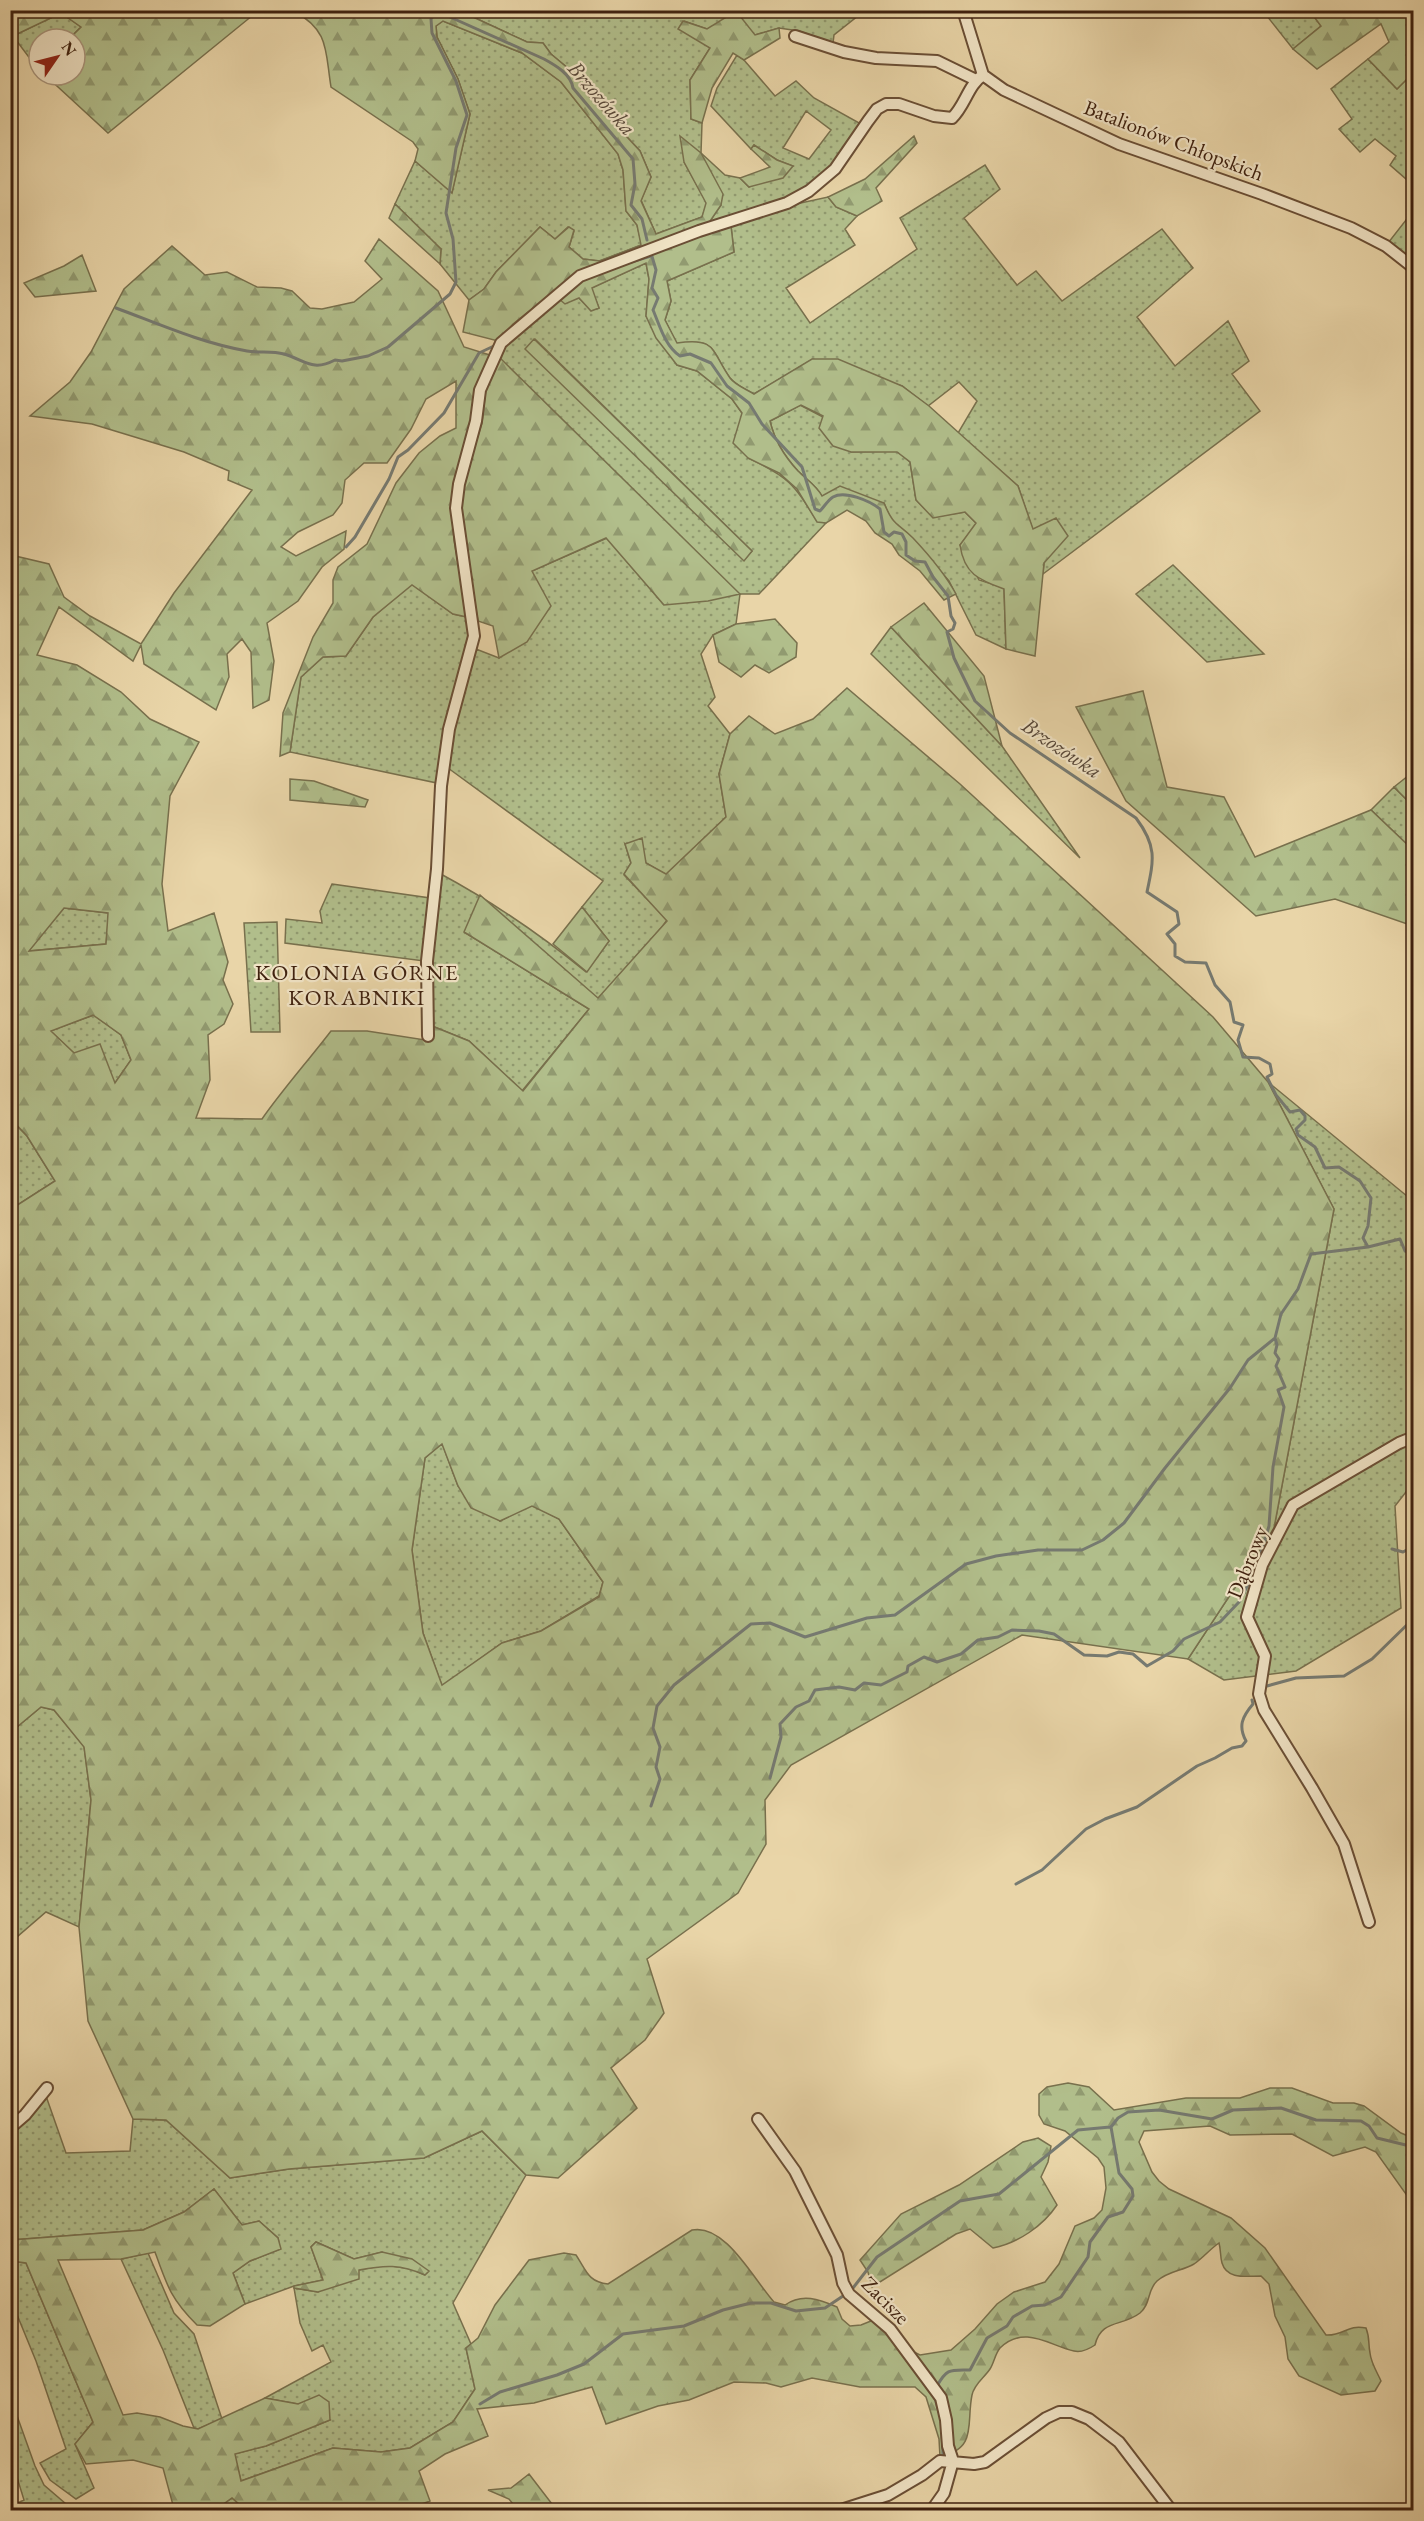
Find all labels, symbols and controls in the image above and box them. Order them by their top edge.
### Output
north arrow [27,27,87,87]
text: N [57,37,81,60]
water label: Brzozówka [561,54,642,142]
street label: Batalionów Chłopskich [1080,93,1268,187]
water label: Brzozówka [1016,710,1107,785]
district label: KOLONIA GÓRNE KORABNIKI [255,958,459,1012]
street label: Dąbrowy [1220,1521,1274,1602]
street label: Zacisze [856,2270,916,2330]

